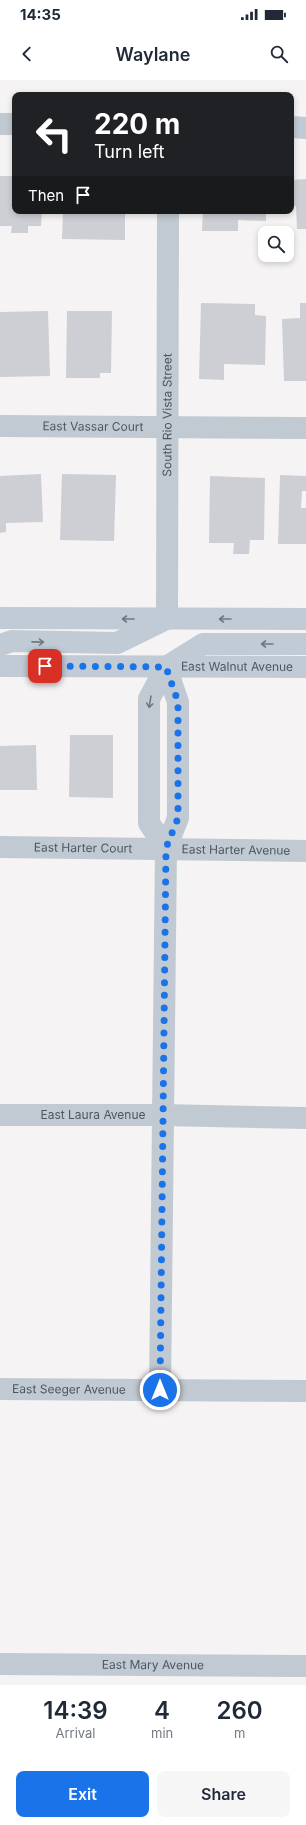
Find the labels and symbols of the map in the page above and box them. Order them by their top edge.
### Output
street label: South Rio Vista Street [159,353,175,477]
street label: East Vassar Court [42,418,144,434]
one-way arrow [122,615,135,623]
one-way arrow [219,615,232,623]
one-way arrow [31,638,44,645]
one-way arrow [261,640,274,648]
pin [28,649,62,683]
street label: East Walnut Avenue [181,659,293,674]
one-way arrow [146,695,154,708]
street label: East Harter Court [34,839,132,856]
street label: East Harter Avenue [181,841,291,858]
street label: East Laura Avenue [40,1107,146,1122]
position arrow [139,1369,181,1411]
street label: East Seeger Avenue [12,1381,126,1397]
street label: East Mary Avenue [102,1657,204,1672]

